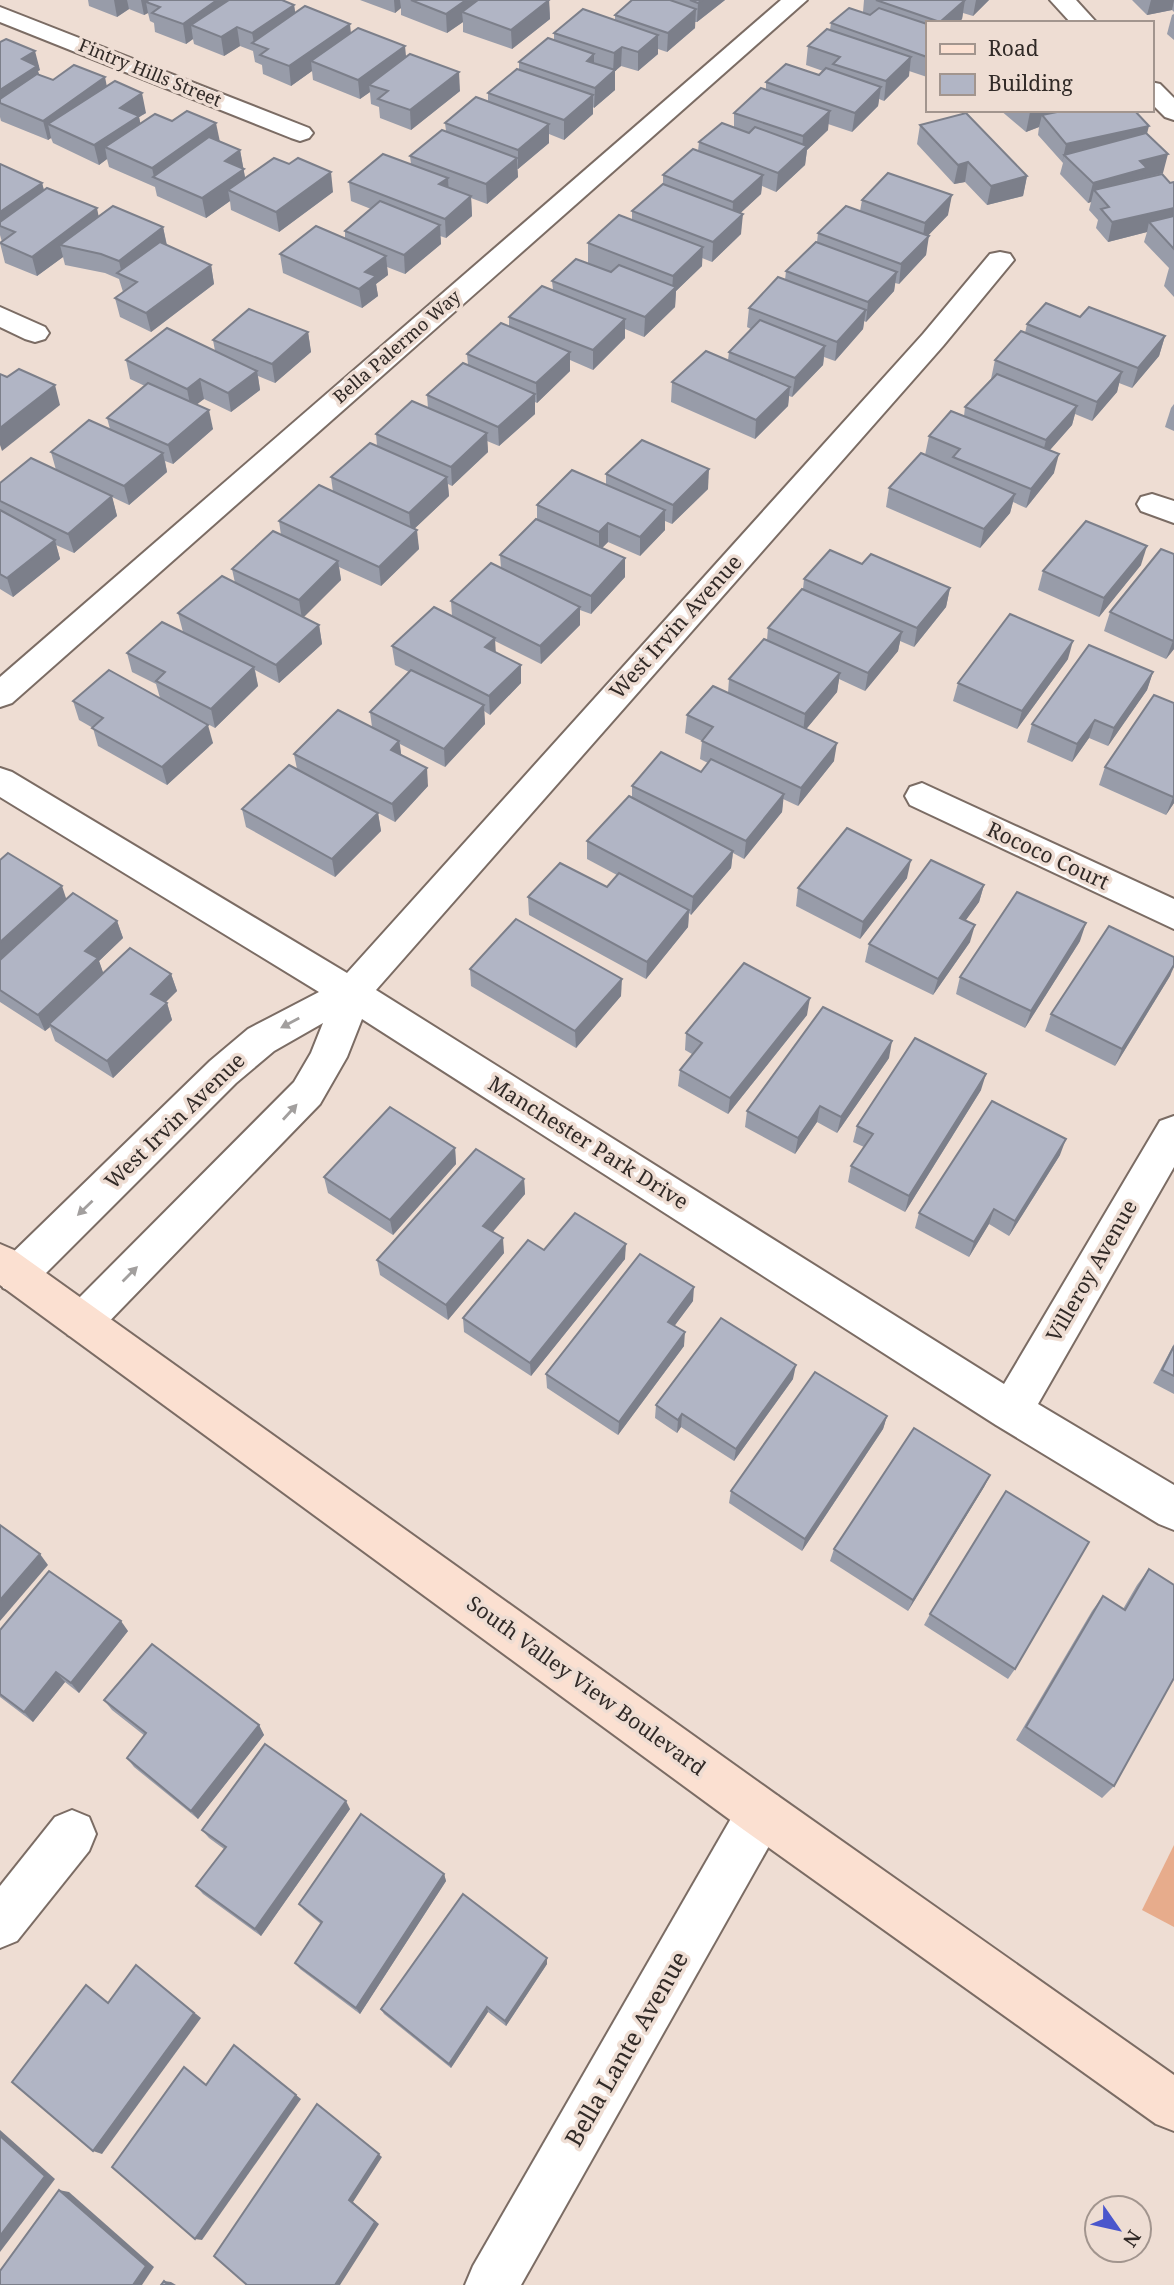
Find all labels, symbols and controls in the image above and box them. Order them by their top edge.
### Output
legend [926,21,1153,112]
street label: Fintry Hills Street [75,33,225,112]
text: Road [988,34,1039,62]
text: Building [988,69,1073,97]
street label: Bella Palermo Way [327,284,466,408]
street label: West Irvin Avenue [603,548,747,704]
street label: Rococo Court [983,815,1114,896]
one-way arrow [279,1016,299,1028]
street label: West Irvin Avenue [98,1046,251,1195]
street label: Manchester Park Drive [483,1069,694,1215]
one-way arrow [282,1103,298,1121]
street label: Villeroy Avenue [1039,1195,1143,1346]
one-way arrow [77,1199,94,1215]
one-way arrow [122,1266,138,1283]
street label: South Valley View Boulevard [462,1589,712,1781]
street label: Bella Lante Avenue [556,1945,695,2152]
north arrow [1083,2194,1153,2264]
text: N [1117,2225,1147,2252]

